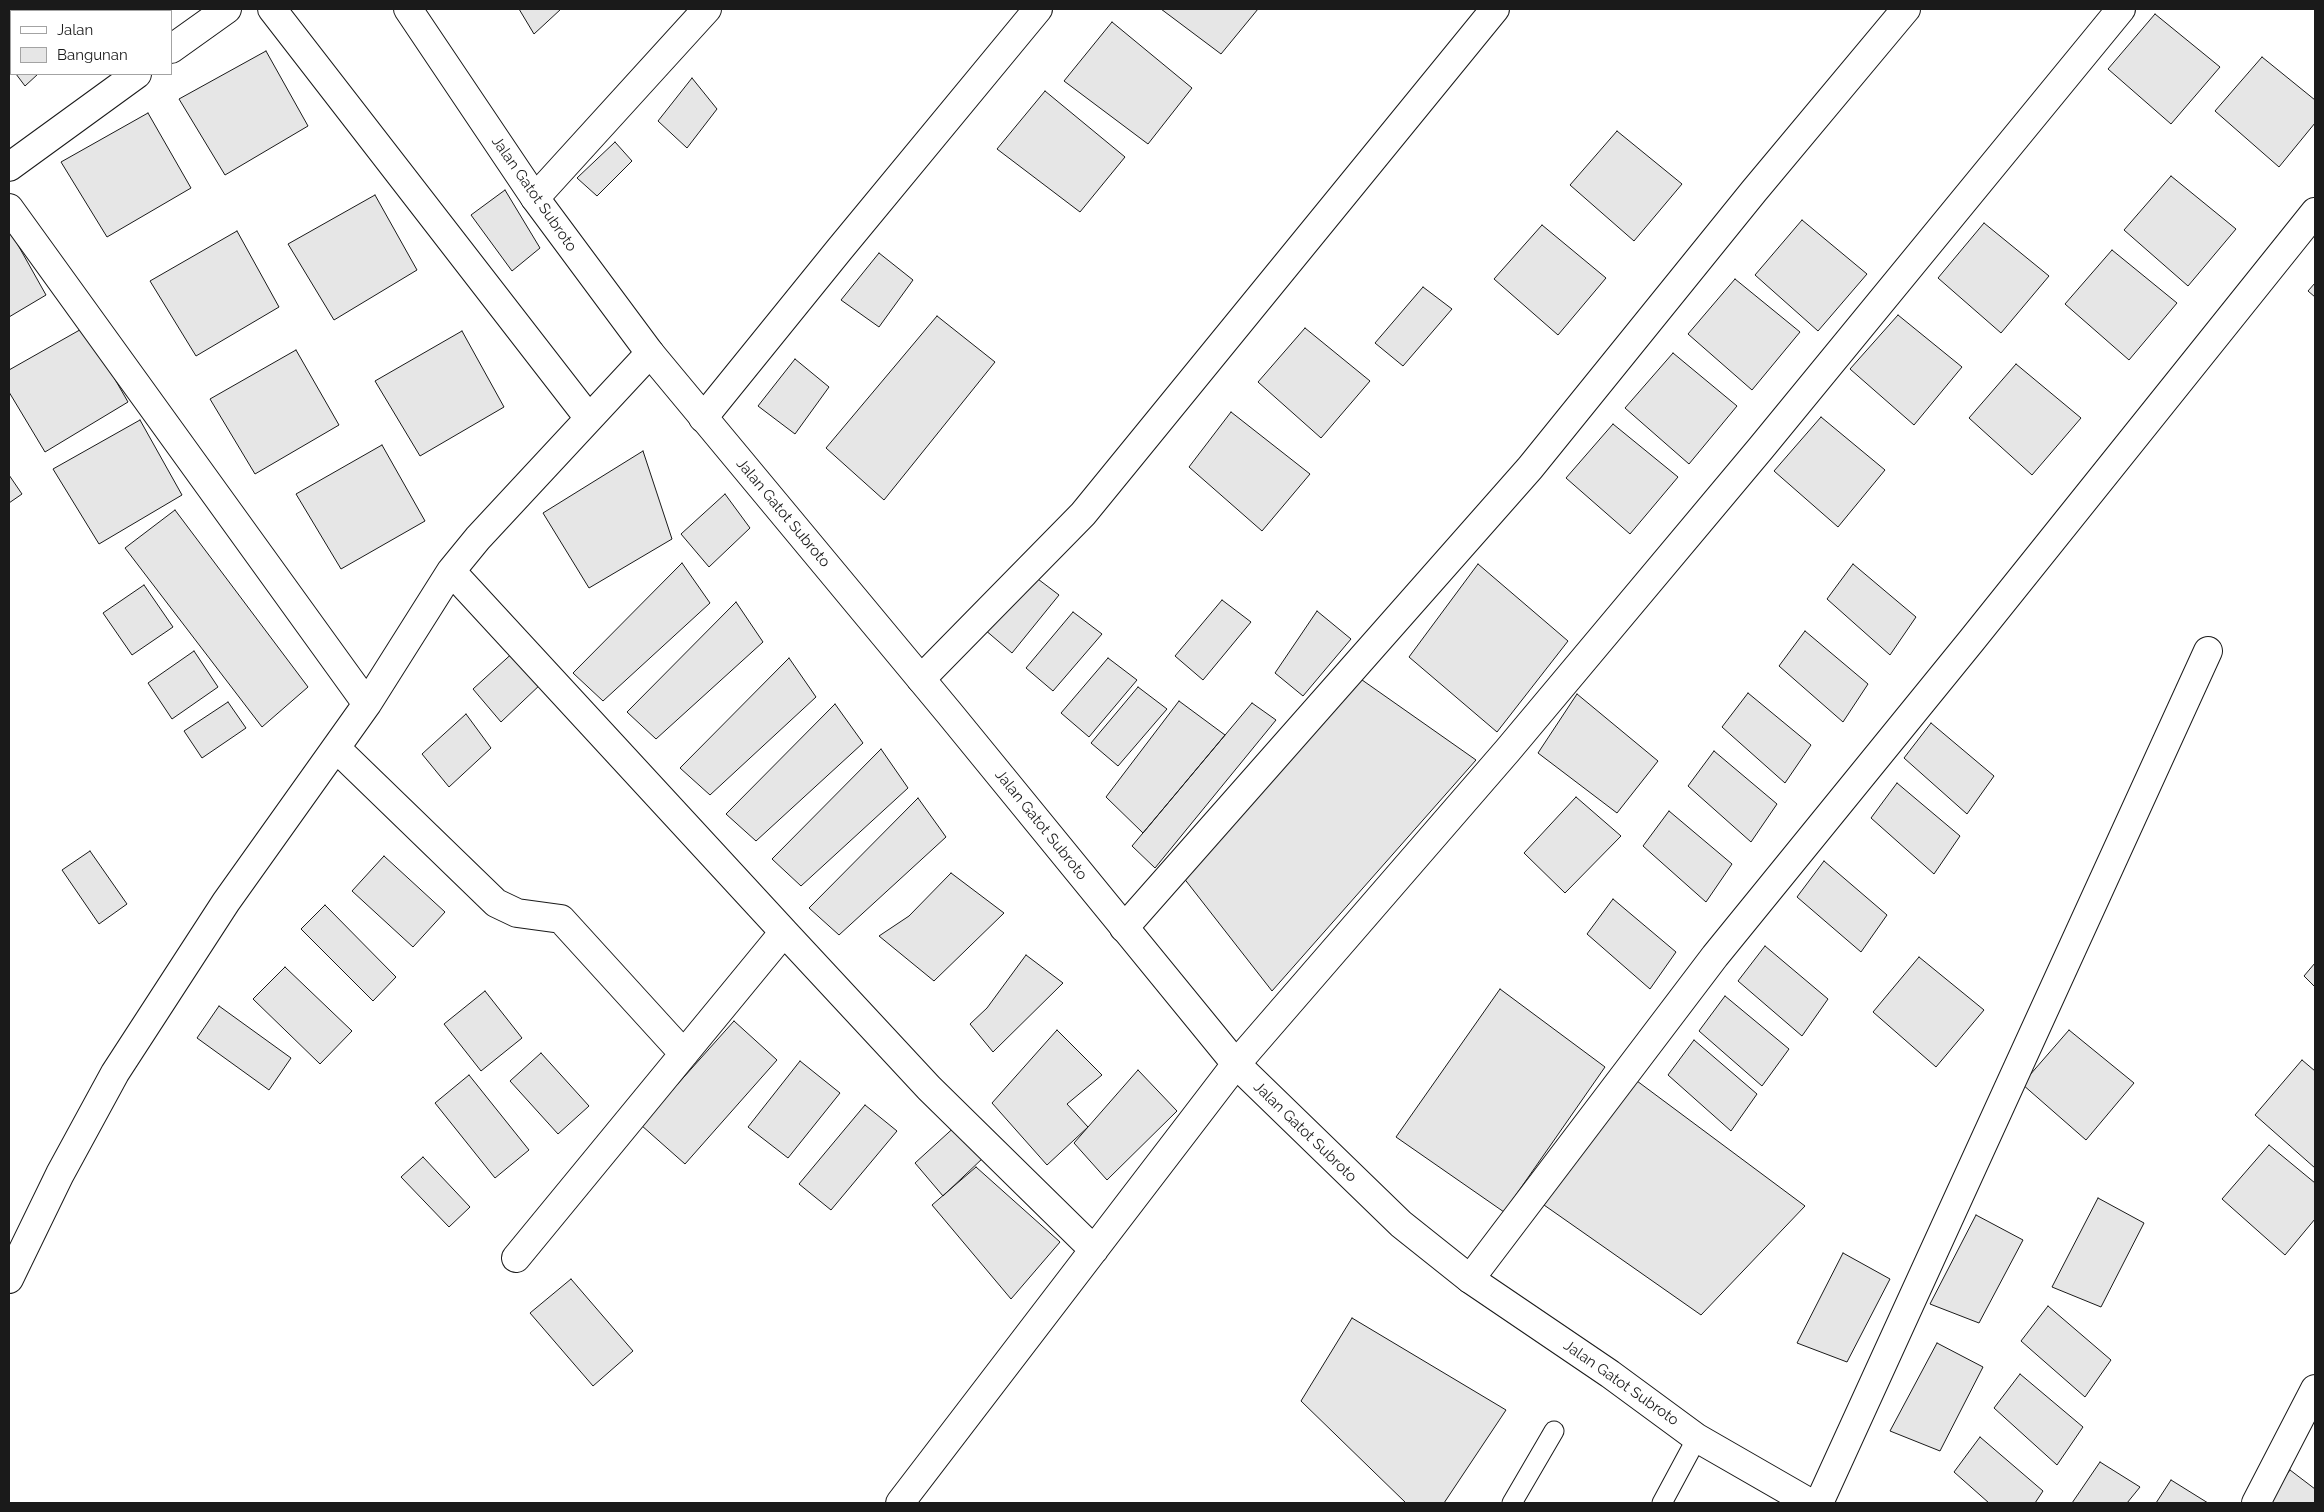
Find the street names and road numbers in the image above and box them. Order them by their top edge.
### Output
street label: Jalan Gatot Subroto [488,133,580,255]
street label: Jalan Gatot Subroto [732,455,834,571]
street label: Jalan Gatot Subroto [991,766,1091,884]
street label: Jalan Gatot Subroto [1250,1078,1360,1186]
street label: Jalan Gatot Subroto [1560,1337,1682,1429]

